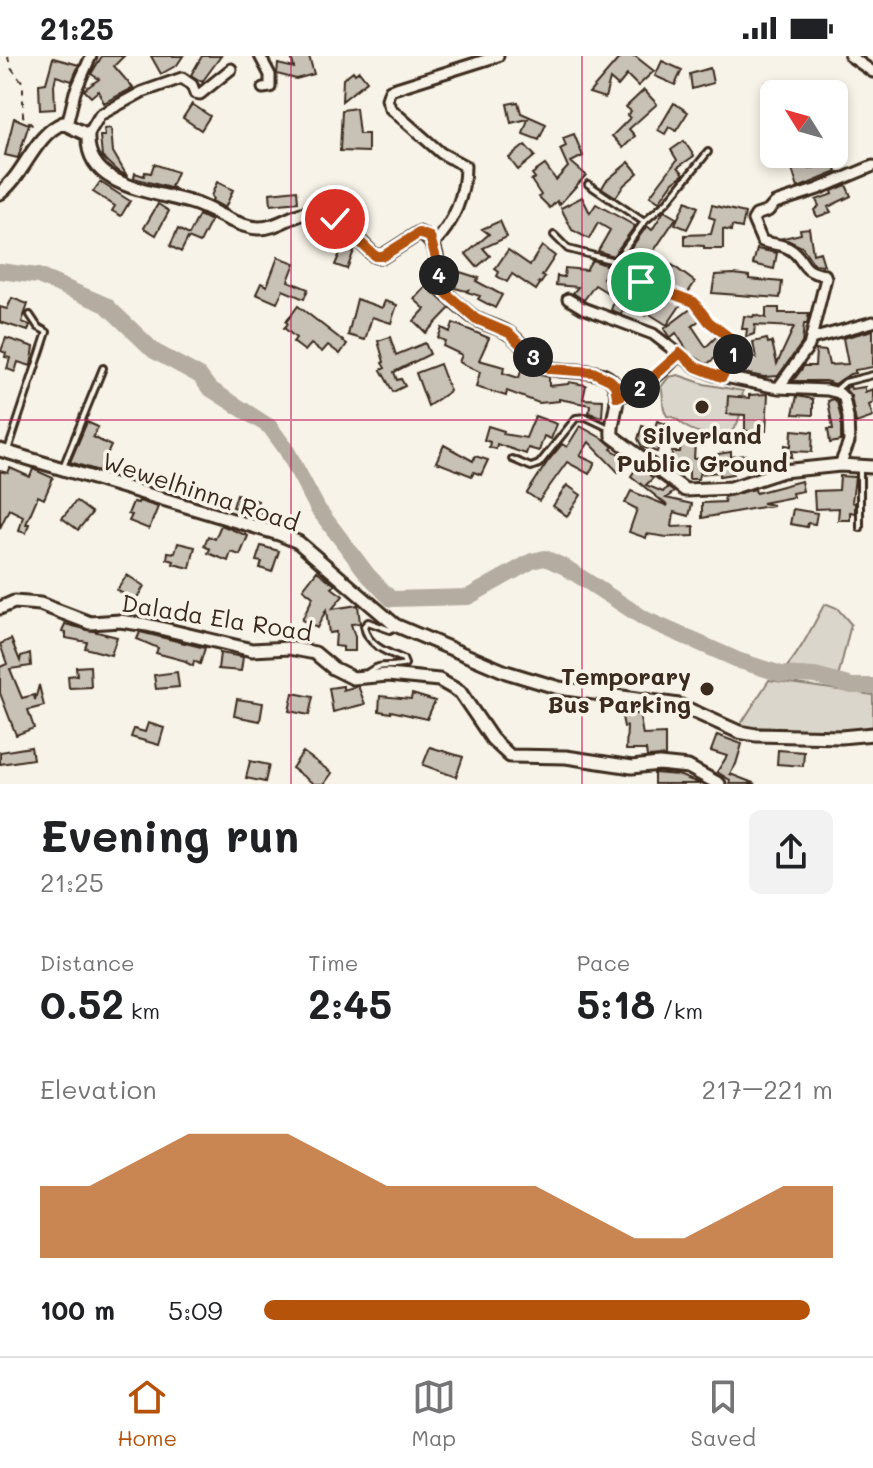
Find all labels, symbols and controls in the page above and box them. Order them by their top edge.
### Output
text: 21:25 [40,8,114,48]
north arrow [760,80,848,168]
map controls [760,80,848,168]
pin [301,185,369,253]
icon: check [313,197,357,241]
pin [607,248,675,316]
pin: 4 [419,255,459,295]
text: 4 [432,260,446,289]
icon: arrive [619,260,663,304]
pin: 1 [713,334,753,374]
pin: 3 [513,337,553,377]
text: 1 [728,339,738,368]
text: 3 [526,342,540,371]
pin: 2 [620,368,660,408]
text: 2 [634,373,646,402]
marker: Silverland Public Ground [693,398,711,416]
place label: Silverland Public Ground [616,419,788,478]
street label: Wewelhinna Road [99,445,303,537]
street label: Dalada Ela Road [120,587,314,647]
place label: Temporary Bus Parking [548,660,691,719]
marker: Temporary Bus Parking [698,680,716,698]
text: Evening run [40,806,299,863]
button: share [749,810,833,894]
text: 21:25 [40,865,104,899]
text: Distance [40,948,135,977]
text: Time [308,948,358,977]
text: Pace [577,948,630,977]
text: 0.52 [40,977,124,1029]
text: 2:45 [308,977,392,1029]
text: 5:18 [577,977,655,1029]
text: km [124,996,160,1025]
text: /km [655,996,703,1025]
text: Elevation [40,1072,157,1106]
text: 217–221 m [702,1072,833,1106]
text: 100 m [40,1293,115,1327]
text: 5:09 [168,1293,223,1327]
tab: Home [117,1375,177,1452]
tab: Map [411,1375,456,1452]
tab: Saved [691,1375,756,1452]

